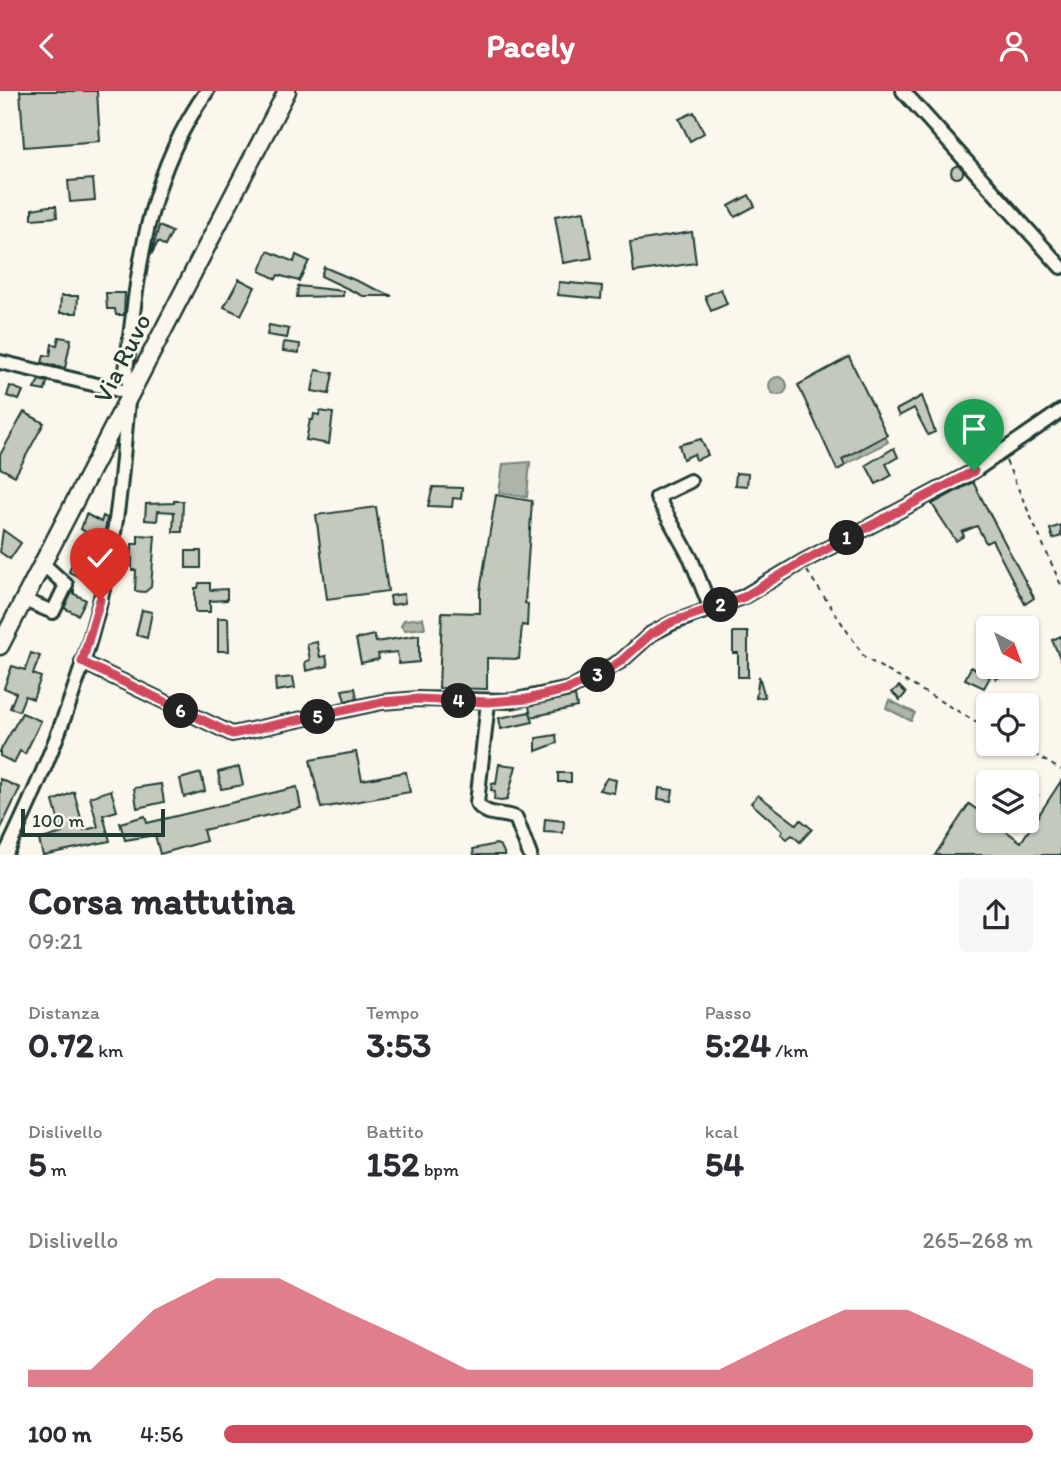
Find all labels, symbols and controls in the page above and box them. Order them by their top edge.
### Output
icon: back [28,27,66,65]
text: Pacely [486,27,575,65]
icon: person [995,27,1033,65]
street label: Via Ruvo [86,308,158,408]
pin [944,399,1004,471]
icon: arrive [955,410,993,448]
pin: 1 [830,521,864,555]
text: 1 [842,526,851,549]
pin [70,528,130,600]
icon: check [81,539,119,577]
pin: 2 [704,587,738,623]
text: 2 [716,593,726,616]
north arrow [976,616,1040,679]
map controls [976,616,1039,833]
pin: 3 [580,657,616,693]
text: 3 [592,663,603,686]
pin: 4 [442,683,476,719]
text: 4 [453,689,464,712]
pin: 6 [164,693,198,729]
button: locate [976,693,1039,756]
text: 6 [175,699,186,722]
pin: 5 [300,699,336,735]
text: 5 [313,705,322,728]
button: layers [976,770,1039,833]
scale bar [21,806,164,837]
text: 100 m [32,809,84,832]
text: Corsa mattutina [28,878,295,924]
button: share [959,878,1033,952]
text: 09:21 [28,927,83,955]
text: Distanza [28,1001,100,1024]
text: Tempo [366,1001,419,1024]
text: Passo [705,1001,751,1024]
text: 0.72 [28,1024,94,1066]
text: 3:53 [366,1024,431,1066]
text: 5:24 [705,1024,771,1066]
text: km [94,1039,123,1062]
text: /km [771,1039,808,1062]
text: Dislivello [28,1120,103,1143]
text: Battito [366,1120,424,1143]
text: kcal [705,1120,738,1143]
text: 5 [28,1143,46,1185]
text: 152 [366,1143,419,1185]
text: 54 [705,1143,744,1185]
text: m [46,1158,67,1181]
text: bpm [419,1158,459,1181]
text: Dislivello [28,1226,118,1254]
text: 265–268 m [922,1226,1033,1254]
text: 100 m [28,1420,92,1448]
text: 4:56 [140,1420,184,1448]

